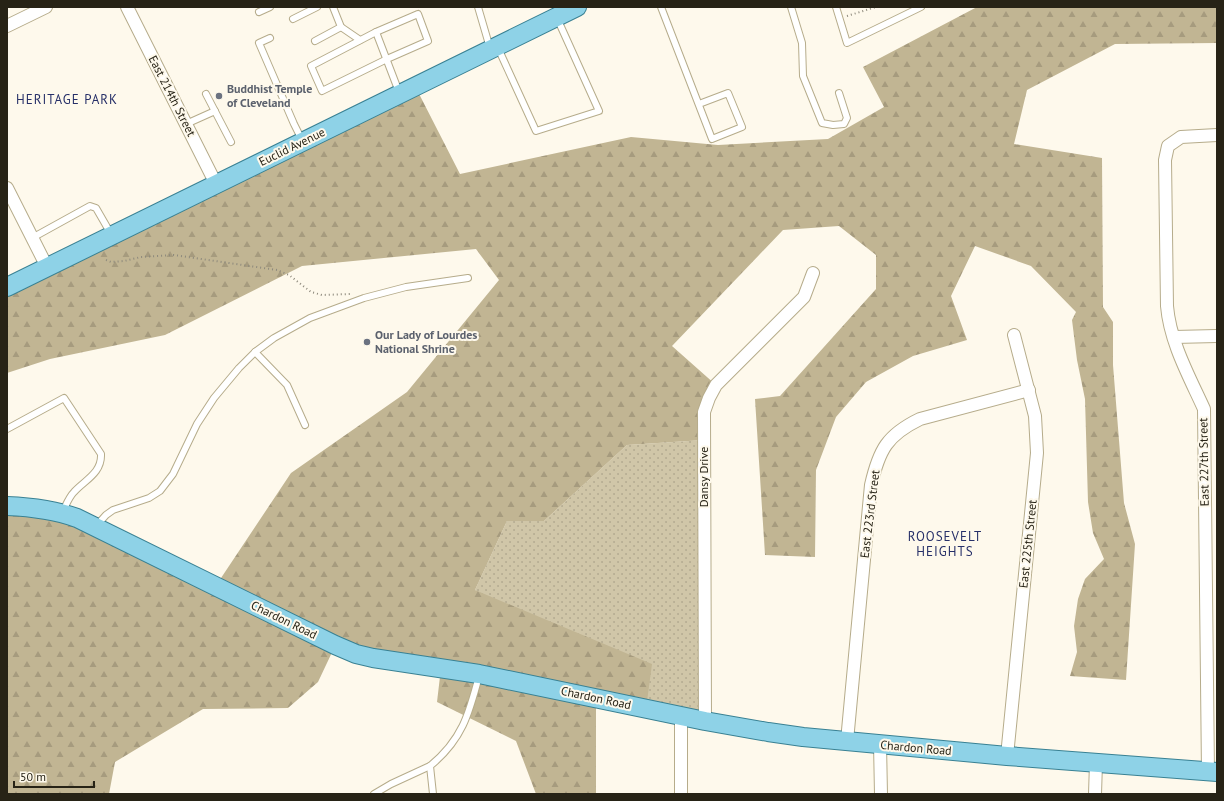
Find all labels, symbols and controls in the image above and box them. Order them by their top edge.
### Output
street label: East 214th Street [146,53,199,139]
place label: Buddhist Temple of Cleveland [227,81,312,110]
district label: HERITAGE PARK [16,91,118,108]
marker: Buddhist Temple of Cleveland [214,91,224,101]
street label: Euclid Avenue [256,124,327,169]
place label: Our Lady of Lourdes National Shrine [375,327,477,356]
marker: Our Lady of Lourdes National Shrine [362,337,372,347]
street label: East 227th Street [1195,418,1212,506]
street label: Dansy Drive [696,447,711,507]
street label: East 223rd Street [857,469,882,559]
street label: East 225th Street [1015,499,1040,589]
district label: ROOSEVELT HEIGHTS [908,528,982,560]
street label: Chardon Road [249,597,320,642]
street label: Chardon Road [560,683,633,712]
street label: Chardon Road [880,737,952,758]
scale bar [14,763,94,789]
text: 50 m [20,769,46,784]

